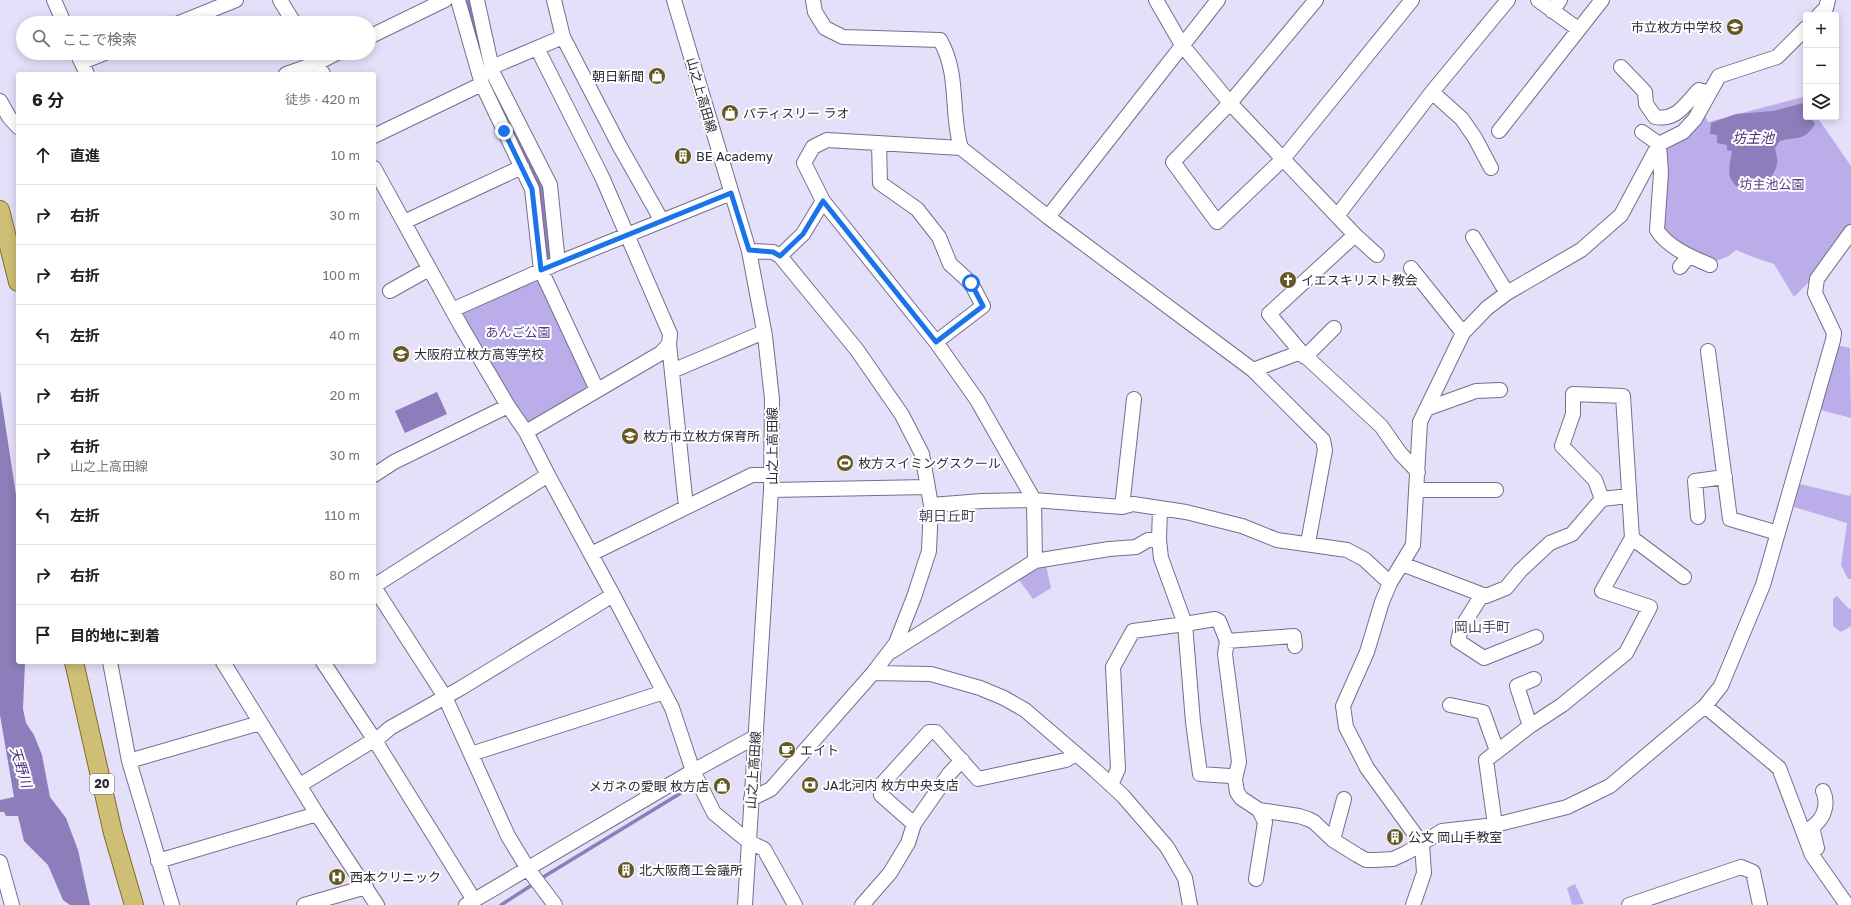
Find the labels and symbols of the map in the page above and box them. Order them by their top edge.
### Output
school or university icon: 市立枚方中学校 [1725,17,1745,37]
place label: 市立枚方中学校 [1631,19,1722,35]
street label: 山之上高田線 [684,55,720,135]
shop icon: 朝日新聞 [647,66,667,86]
place label: 朝日新聞 [592,68,644,84]
shop icon: パティスリー ラオ [720,103,740,123]
place label: パティスリー ラオ [743,105,849,121]
route end [495,122,513,140]
water label: 坊主池 [1732,129,1776,146]
building icon: BE Academy [673,146,693,166]
place label: BE Academy [696,148,774,164]
park label: 坊主池公園 [1739,176,1805,192]
church icon: イエスキリスト教会 [1278,270,1298,290]
place label: イエスキリスト教会 [1301,272,1418,288]
route start [962,274,980,292]
park label: あんご公園 [485,324,551,340]
school or university icon: 大阪府立枚方高等学校 [391,344,411,364]
place label: 大阪府立枚方高等学校 [414,346,544,362]
street label: 山之上高田線 [764,407,780,485]
school or university icon: 枚方市立枚方保育所 [620,426,640,446]
place label: 枚方市立枚方保育所 [643,428,760,444]
sports icon: 枚方スイミングスクール [835,453,855,473]
place label: 枚方スイミングスクール [858,455,1001,471]
district label: 朝日丘町 [919,507,975,524]
district label: 岡山手町 [1454,618,1510,635]
street label: 山之上高田線 [742,731,764,809]
cafe icon: エイト [777,740,797,760]
place label: エイト [800,742,839,758]
water label: 天野川 [7,744,36,791]
road number: 20 [90,774,114,794]
bank icon: JA北河内 枚方中央支店 [800,775,820,795]
shop icon: メガネの愛眼 枚方店 [712,776,732,796]
place label: JA北河内 枚方中央支店 [823,777,959,793]
place label: メガネの愛眼 枚方店 [589,778,709,794]
building icon: 公文 岡山手教室 [1385,827,1405,847]
place label: 公文 岡山手教室 [1408,829,1502,845]
building icon: 北大阪商工会議所 [616,860,636,880]
place label: 北大阪商工会議所 [639,862,743,878]
hospital icon: 西本クリニック [327,867,347,887]
place label: 西本クリニック [350,869,441,885]

